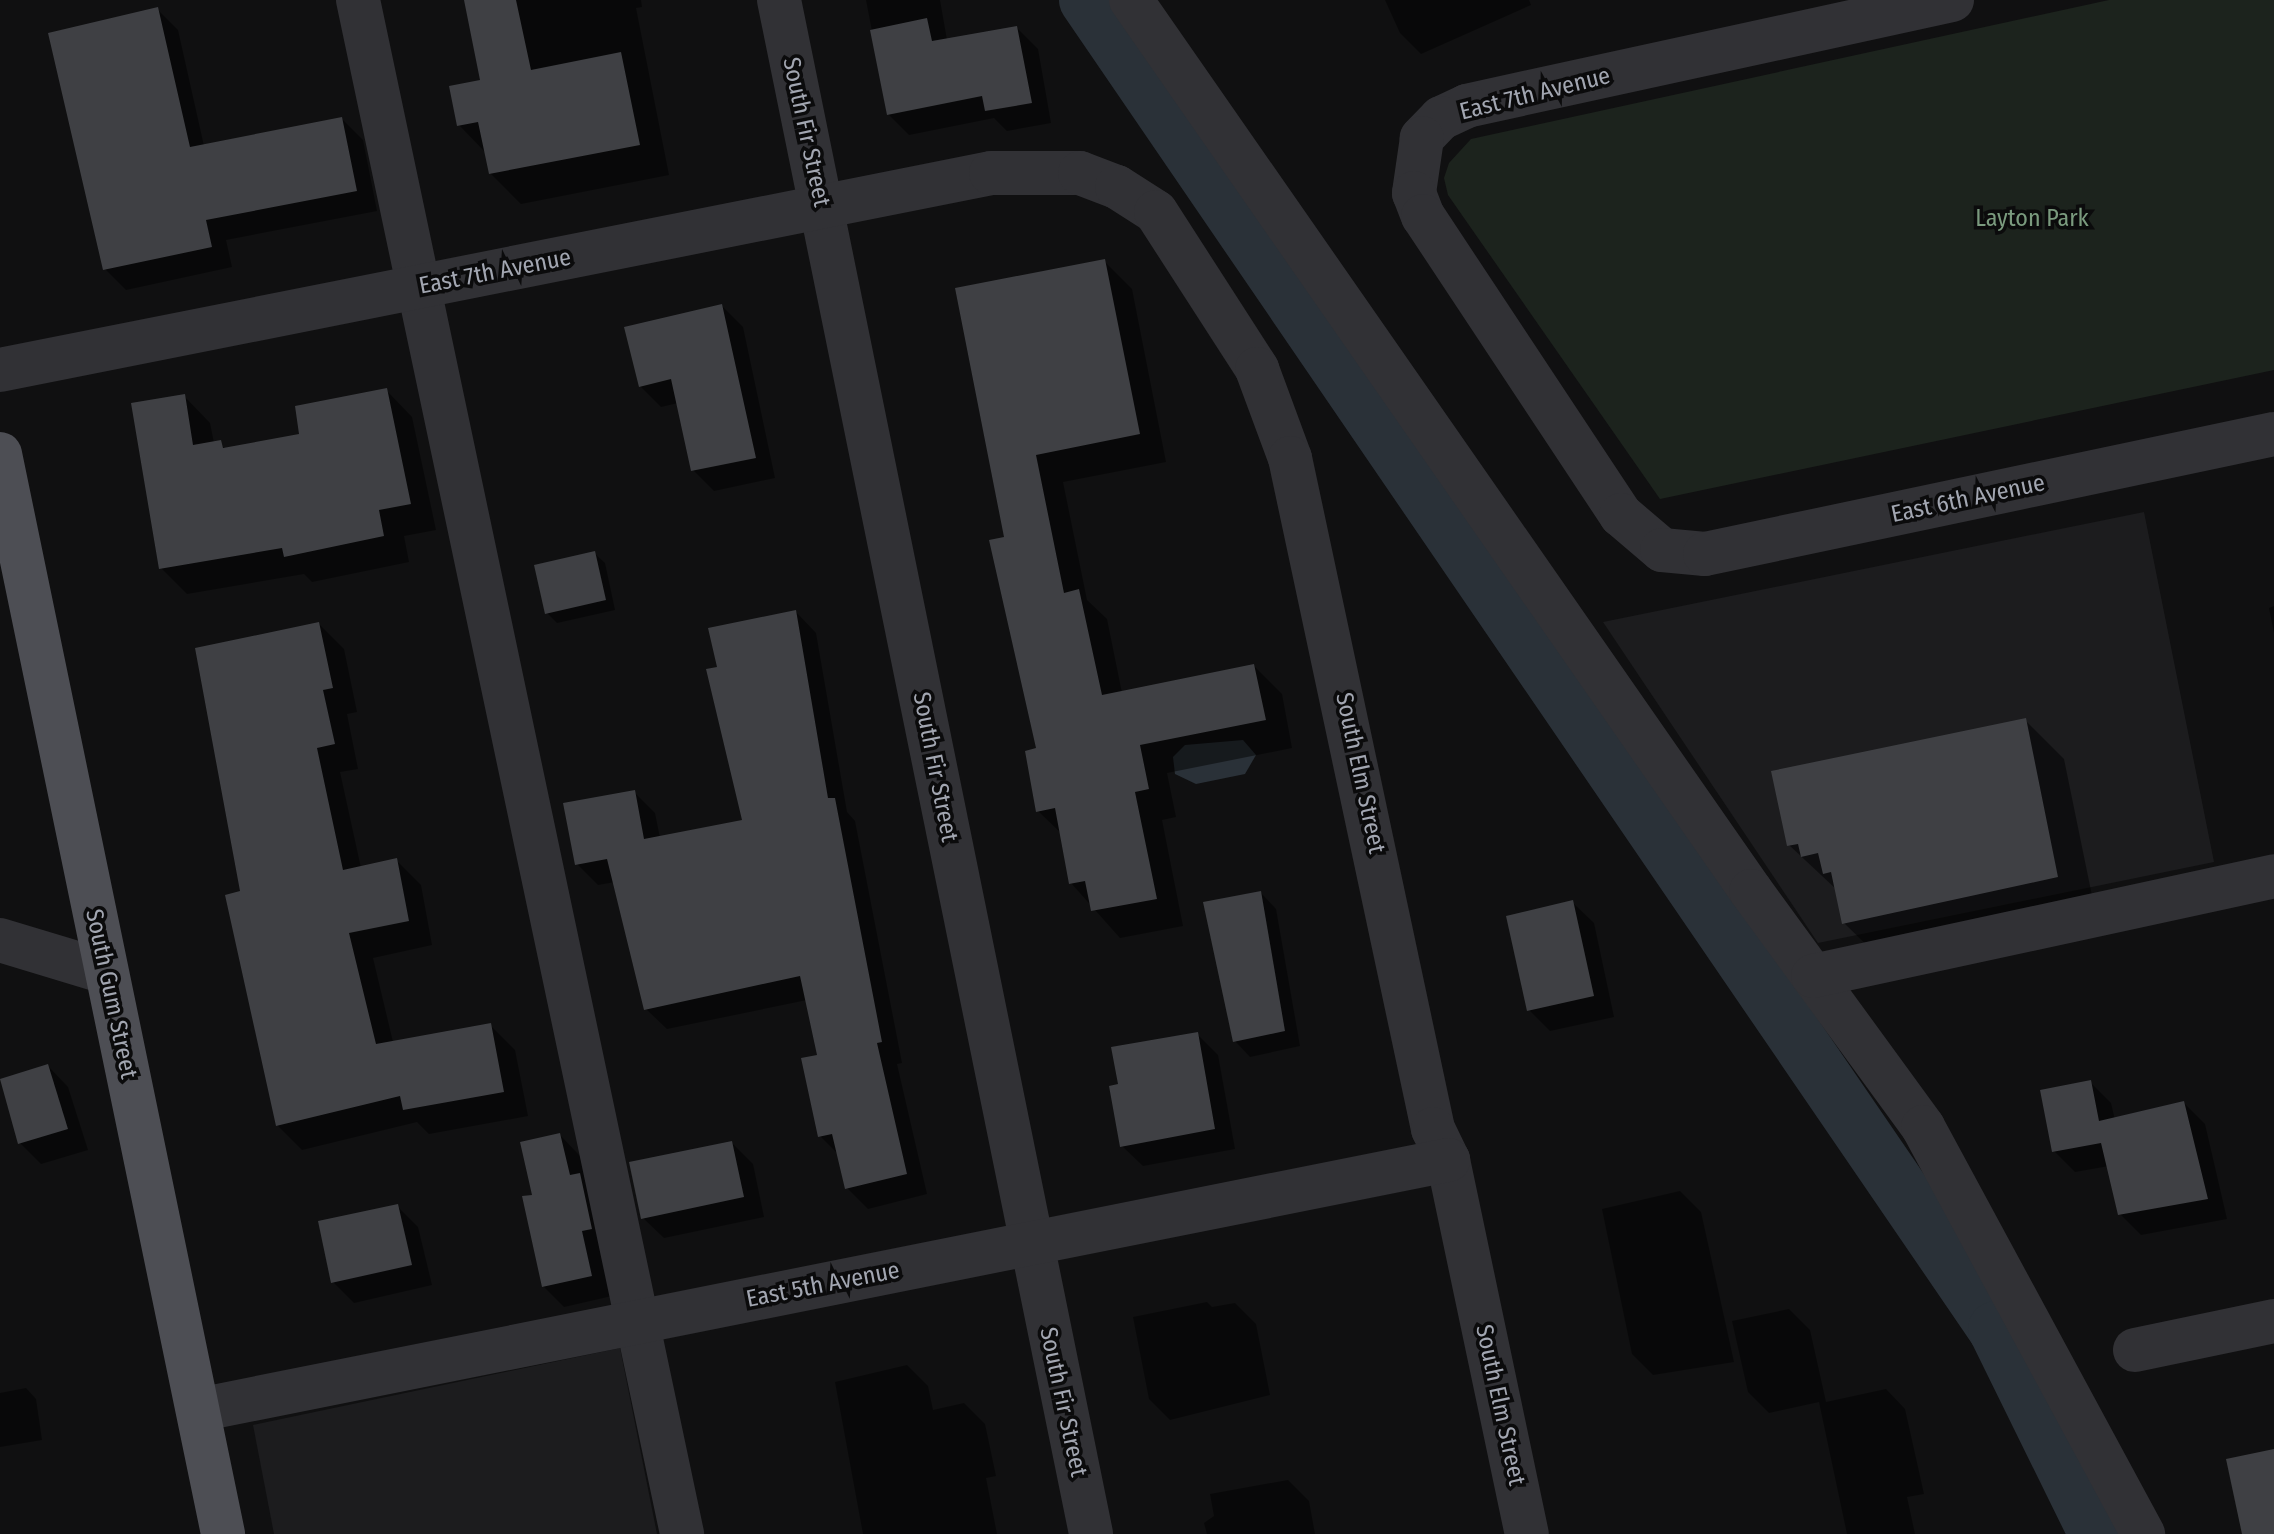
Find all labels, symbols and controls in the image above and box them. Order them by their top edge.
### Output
street label: South Fir Street [776,55,836,209]
street label: East 7th Avenue [1457,61,1613,127]
park label: Layton Park [1975,205,2089,233]
street label: East 7th Avenue [417,243,573,301]
street label: East 6th Avenue [1888,469,2048,529]
street label: South Fir Street [906,690,964,844]
street label: South Elm Street [1329,690,1391,856]
street label: South Gum Street [79,907,143,1081]
street label: East 5th Avenue [744,1256,902,1314]
street label: South Elm Street [1469,1322,1531,1488]
street label: South Fir Street [1033,1325,1093,1479]

